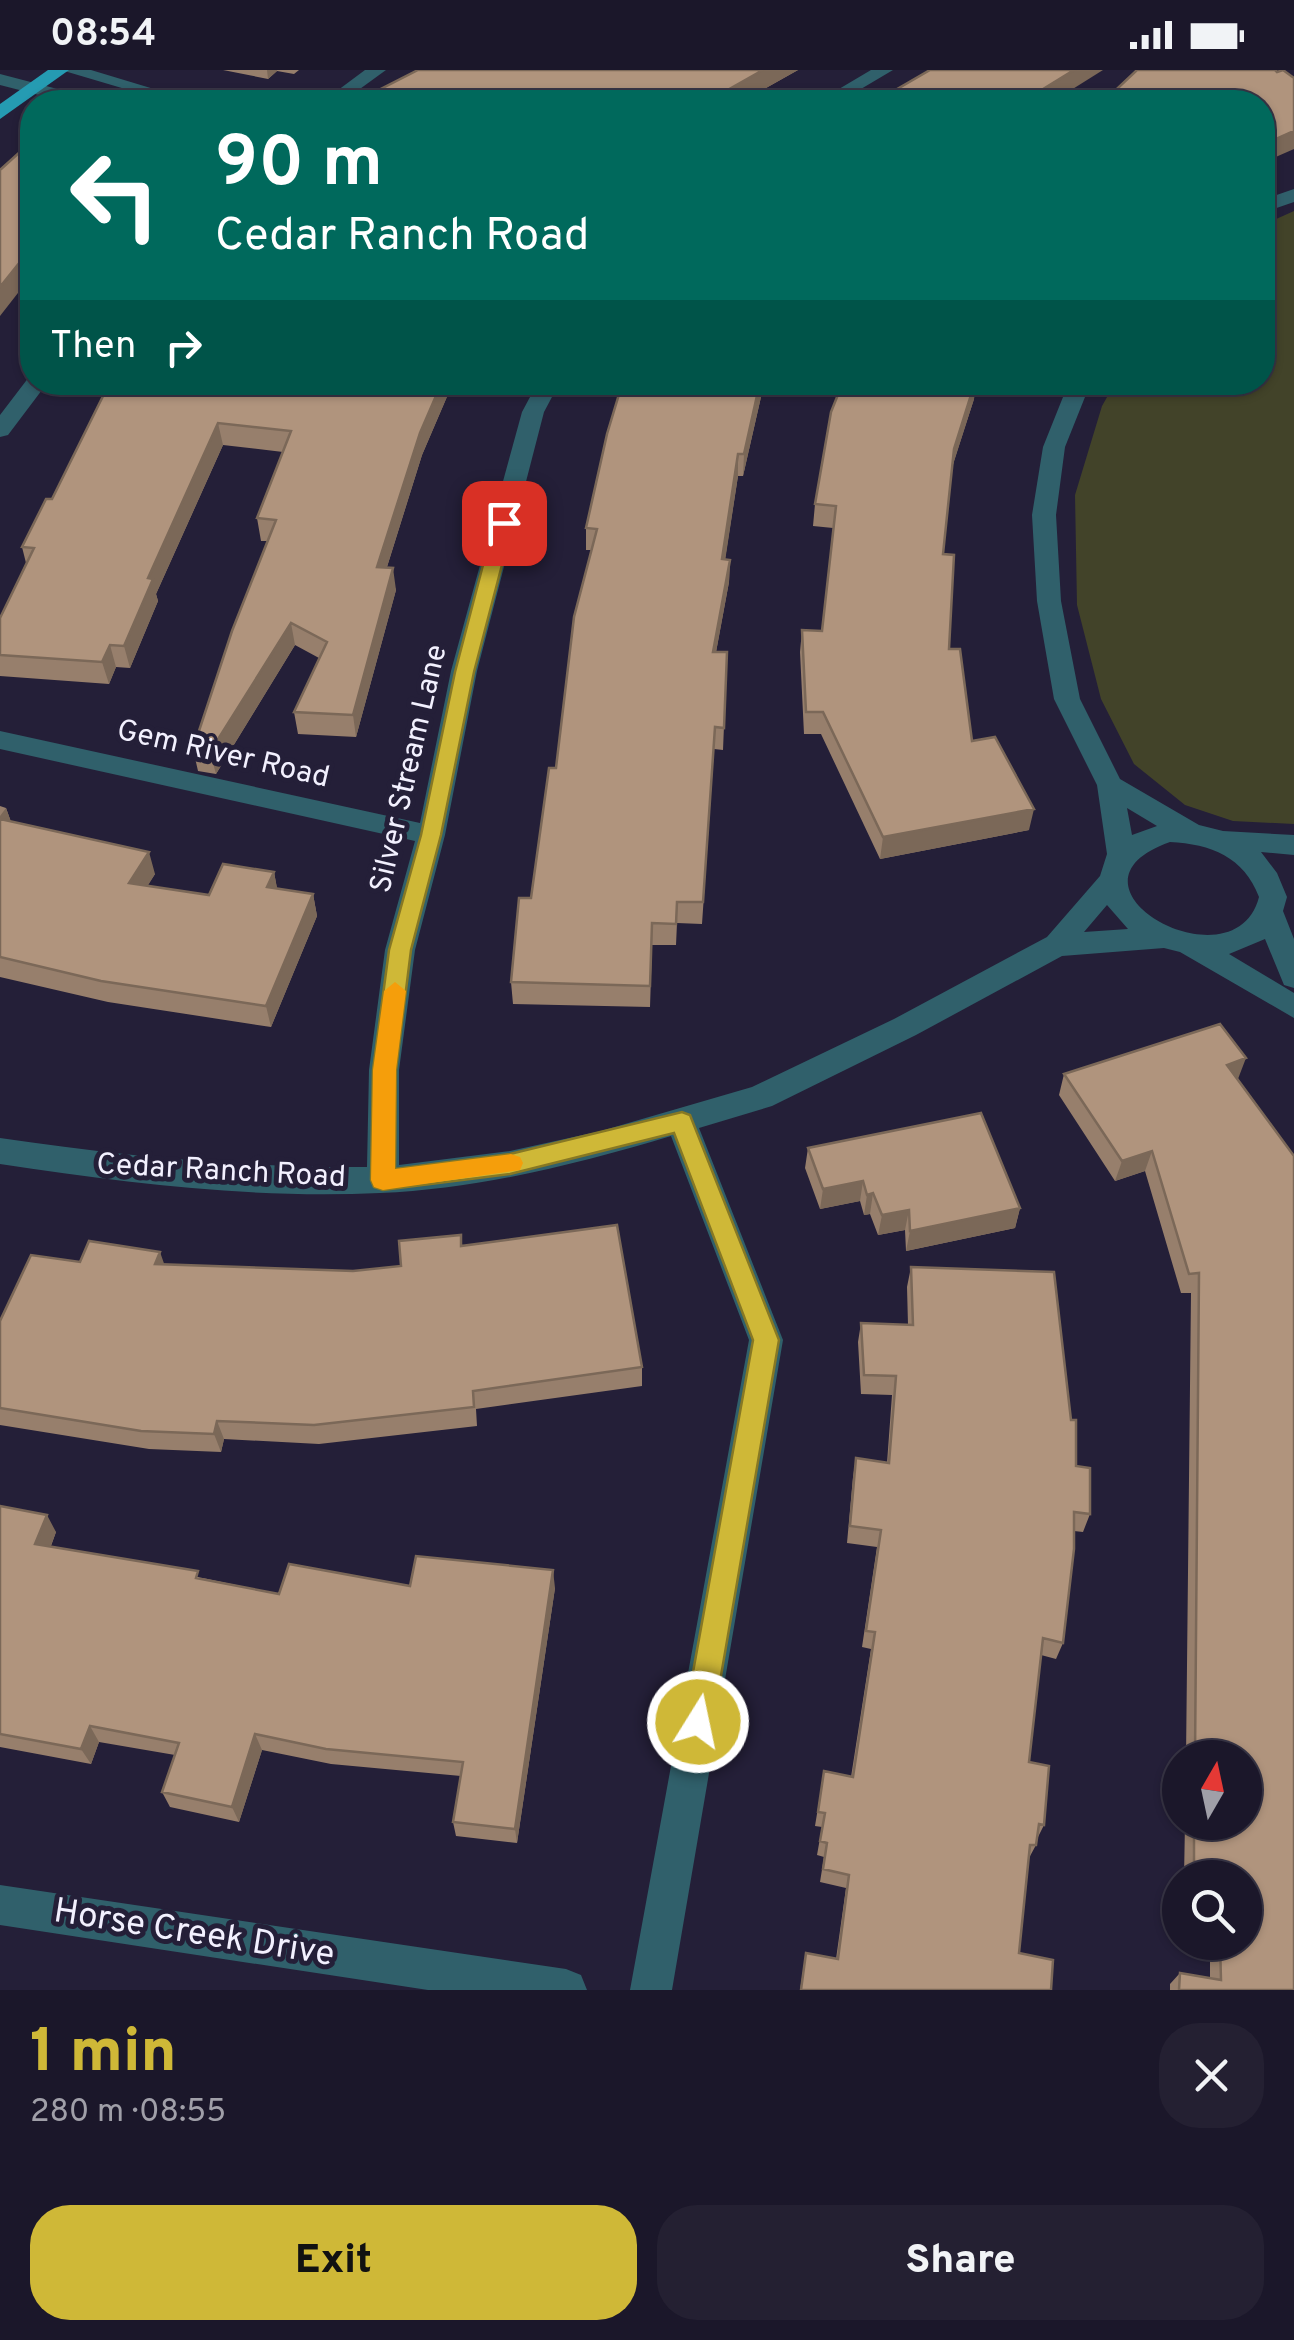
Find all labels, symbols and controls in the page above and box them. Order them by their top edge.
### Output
text: 08:54 [50,11,157,60]
text: 90 m [215,122,383,211]
icon: left [50,130,180,260]
text: Cedar Ranch Road [215,209,589,266]
icon: right [156,320,211,375]
text: Then [50,323,136,372]
pin [462,481,547,566]
icon: arrive [477,496,532,551]
street label: Silver Stream Lane [363,641,457,897]
street label: Gem River Road [113,713,333,797]
street label: Cedar Ranch Road [95,1147,347,1197]
position arrow [646,1670,750,1774]
north arrow [1162,1740,1262,1840]
map controls [1162,1740,1262,1960]
button: search [1162,1860,1262,1960]
street label: Horse Creek Drive [50,1890,338,1978]
text: 1 min [30,2017,177,2093]
button: close [1159,2023,1264,2128]
text: 280 m · 08:55 [30,2093,226,2133]
button: Exit [30,2205,637,2320]
button: Share [657,2205,1264,2320]

